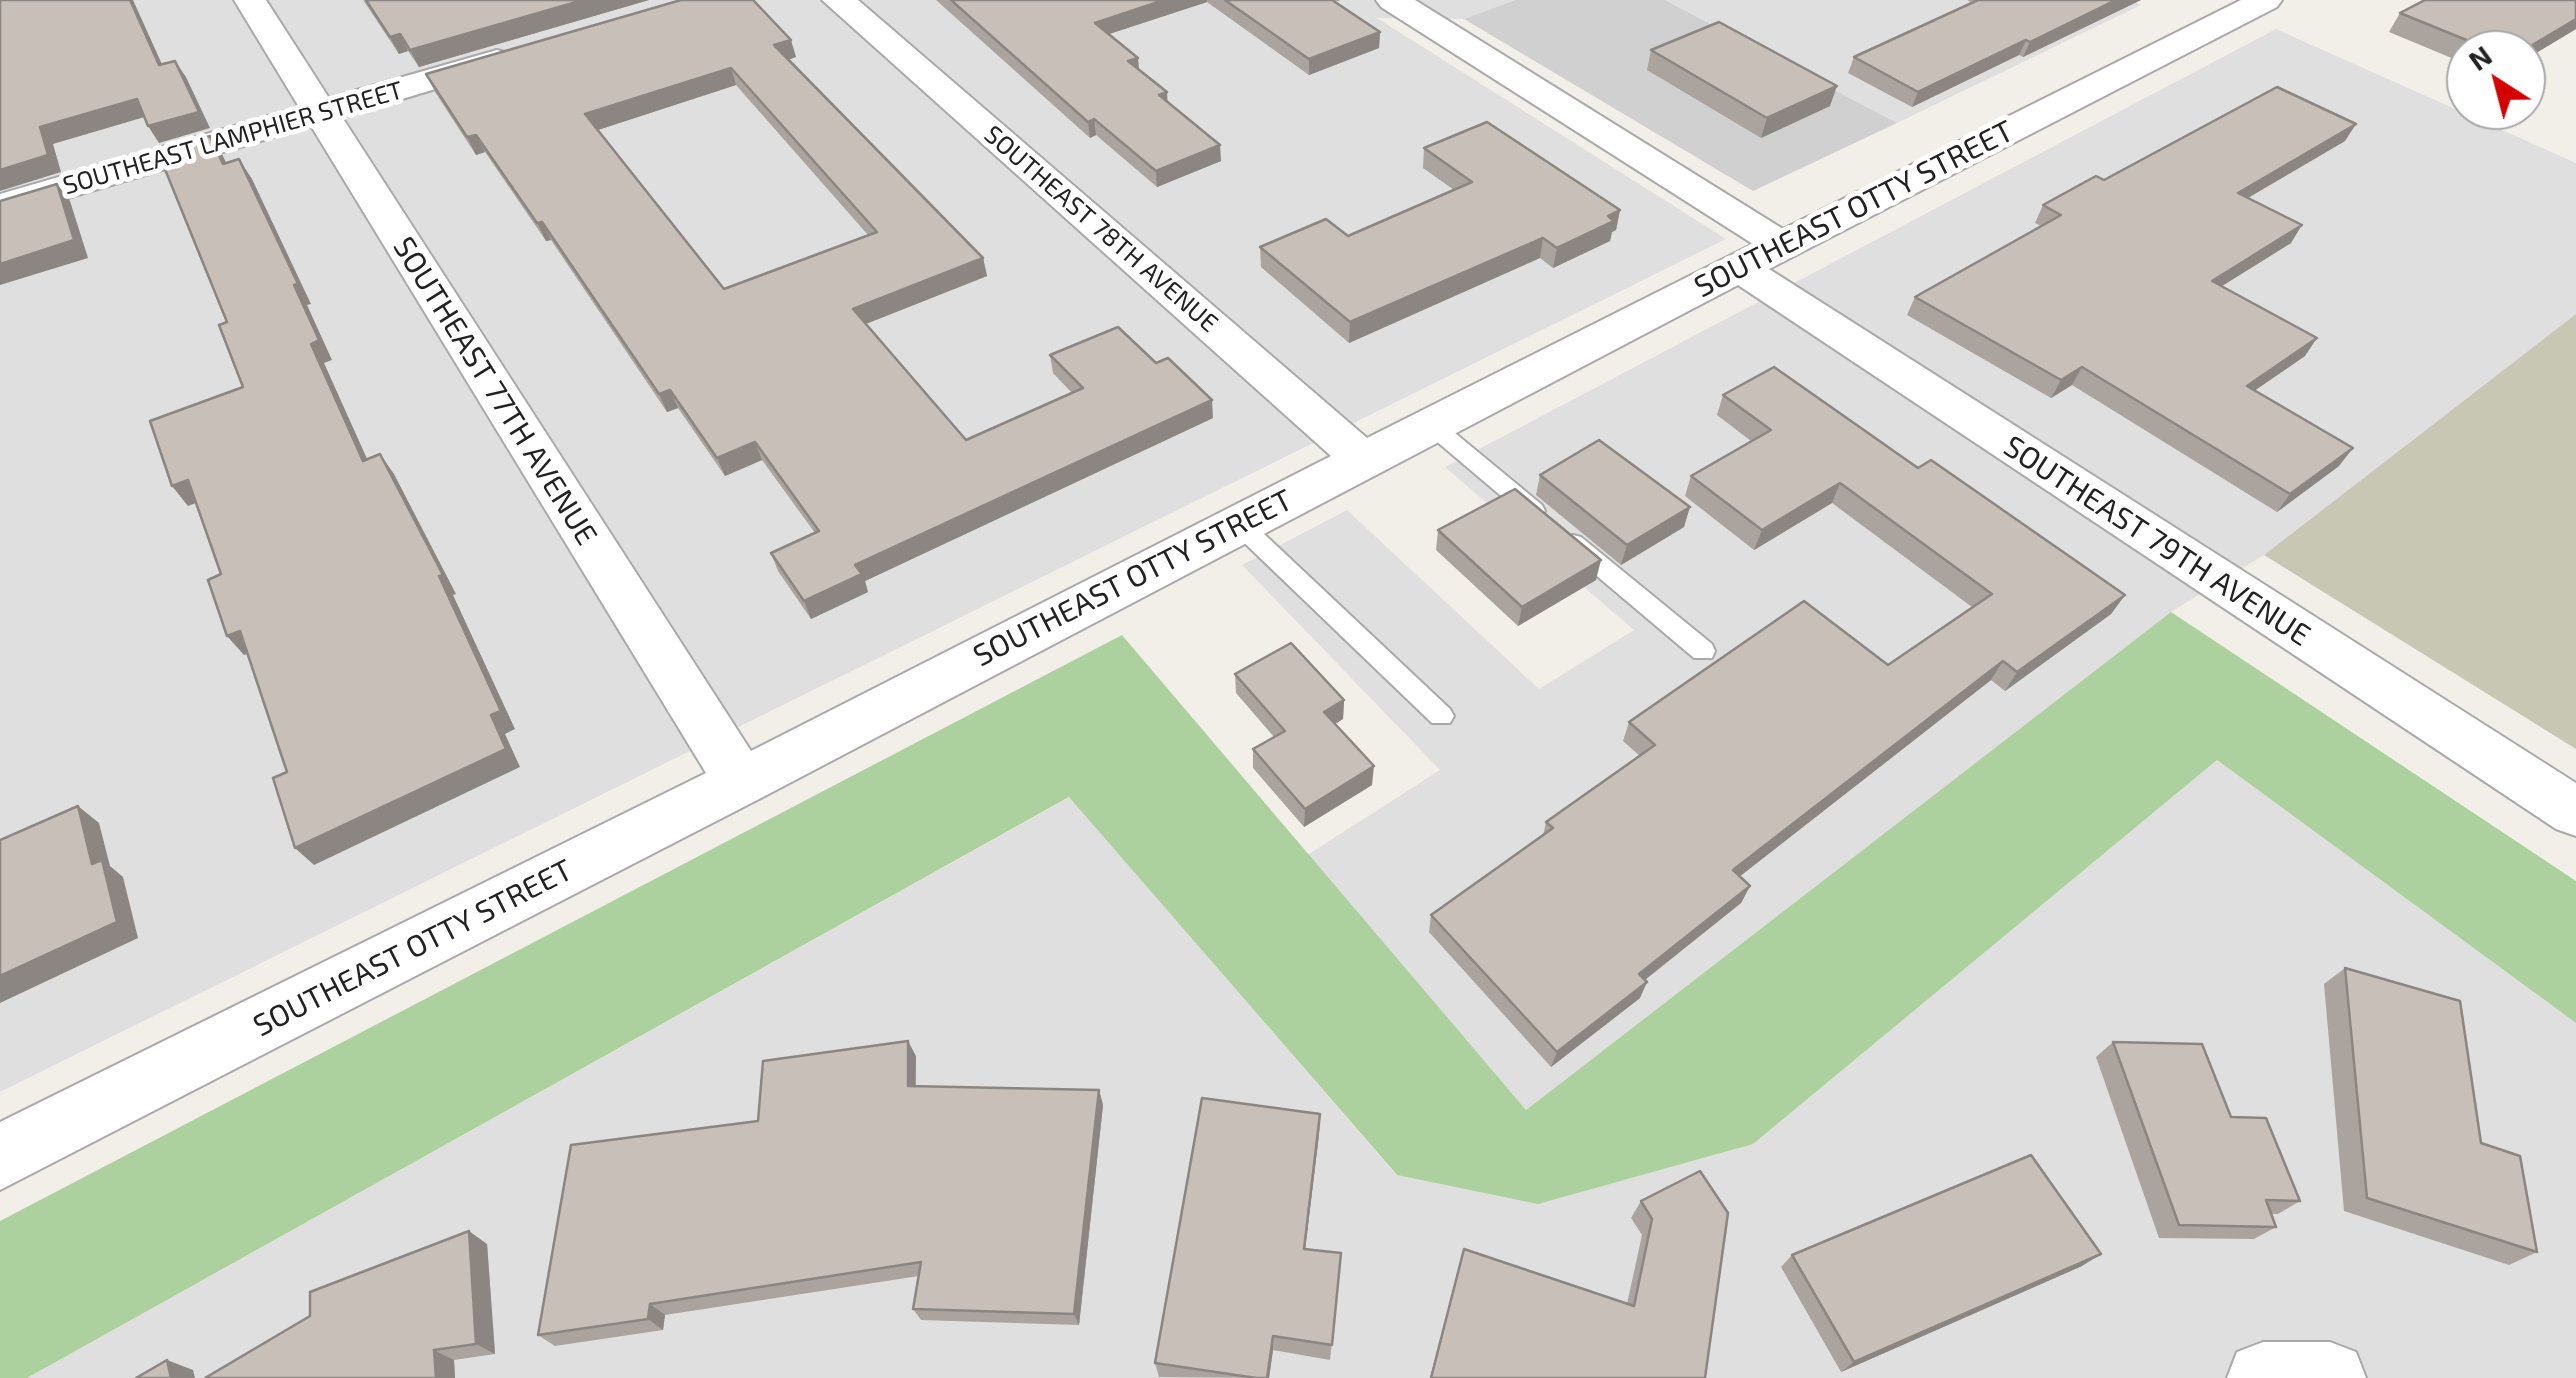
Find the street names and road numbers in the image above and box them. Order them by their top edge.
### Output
street label: SOUTHEAST LAMPHIER STREET [60,75,406,201]
street label: SOUTHEAST OTTY STREET [1689,113,2019,305]
street label: SOUTHEAST 78TH AVENUE [978,120,1224,338]
street label: SOUTHEAST 77TH AVENUE [385,230,605,552]
street label: SOUTHEAST 79TH AVENUE [1997,428,2317,654]
street label: SOUTHEAST OTTY STREET [968,482,1298,674]
street label: SOUTHEAST OTTY STREET [248,852,578,1044]

